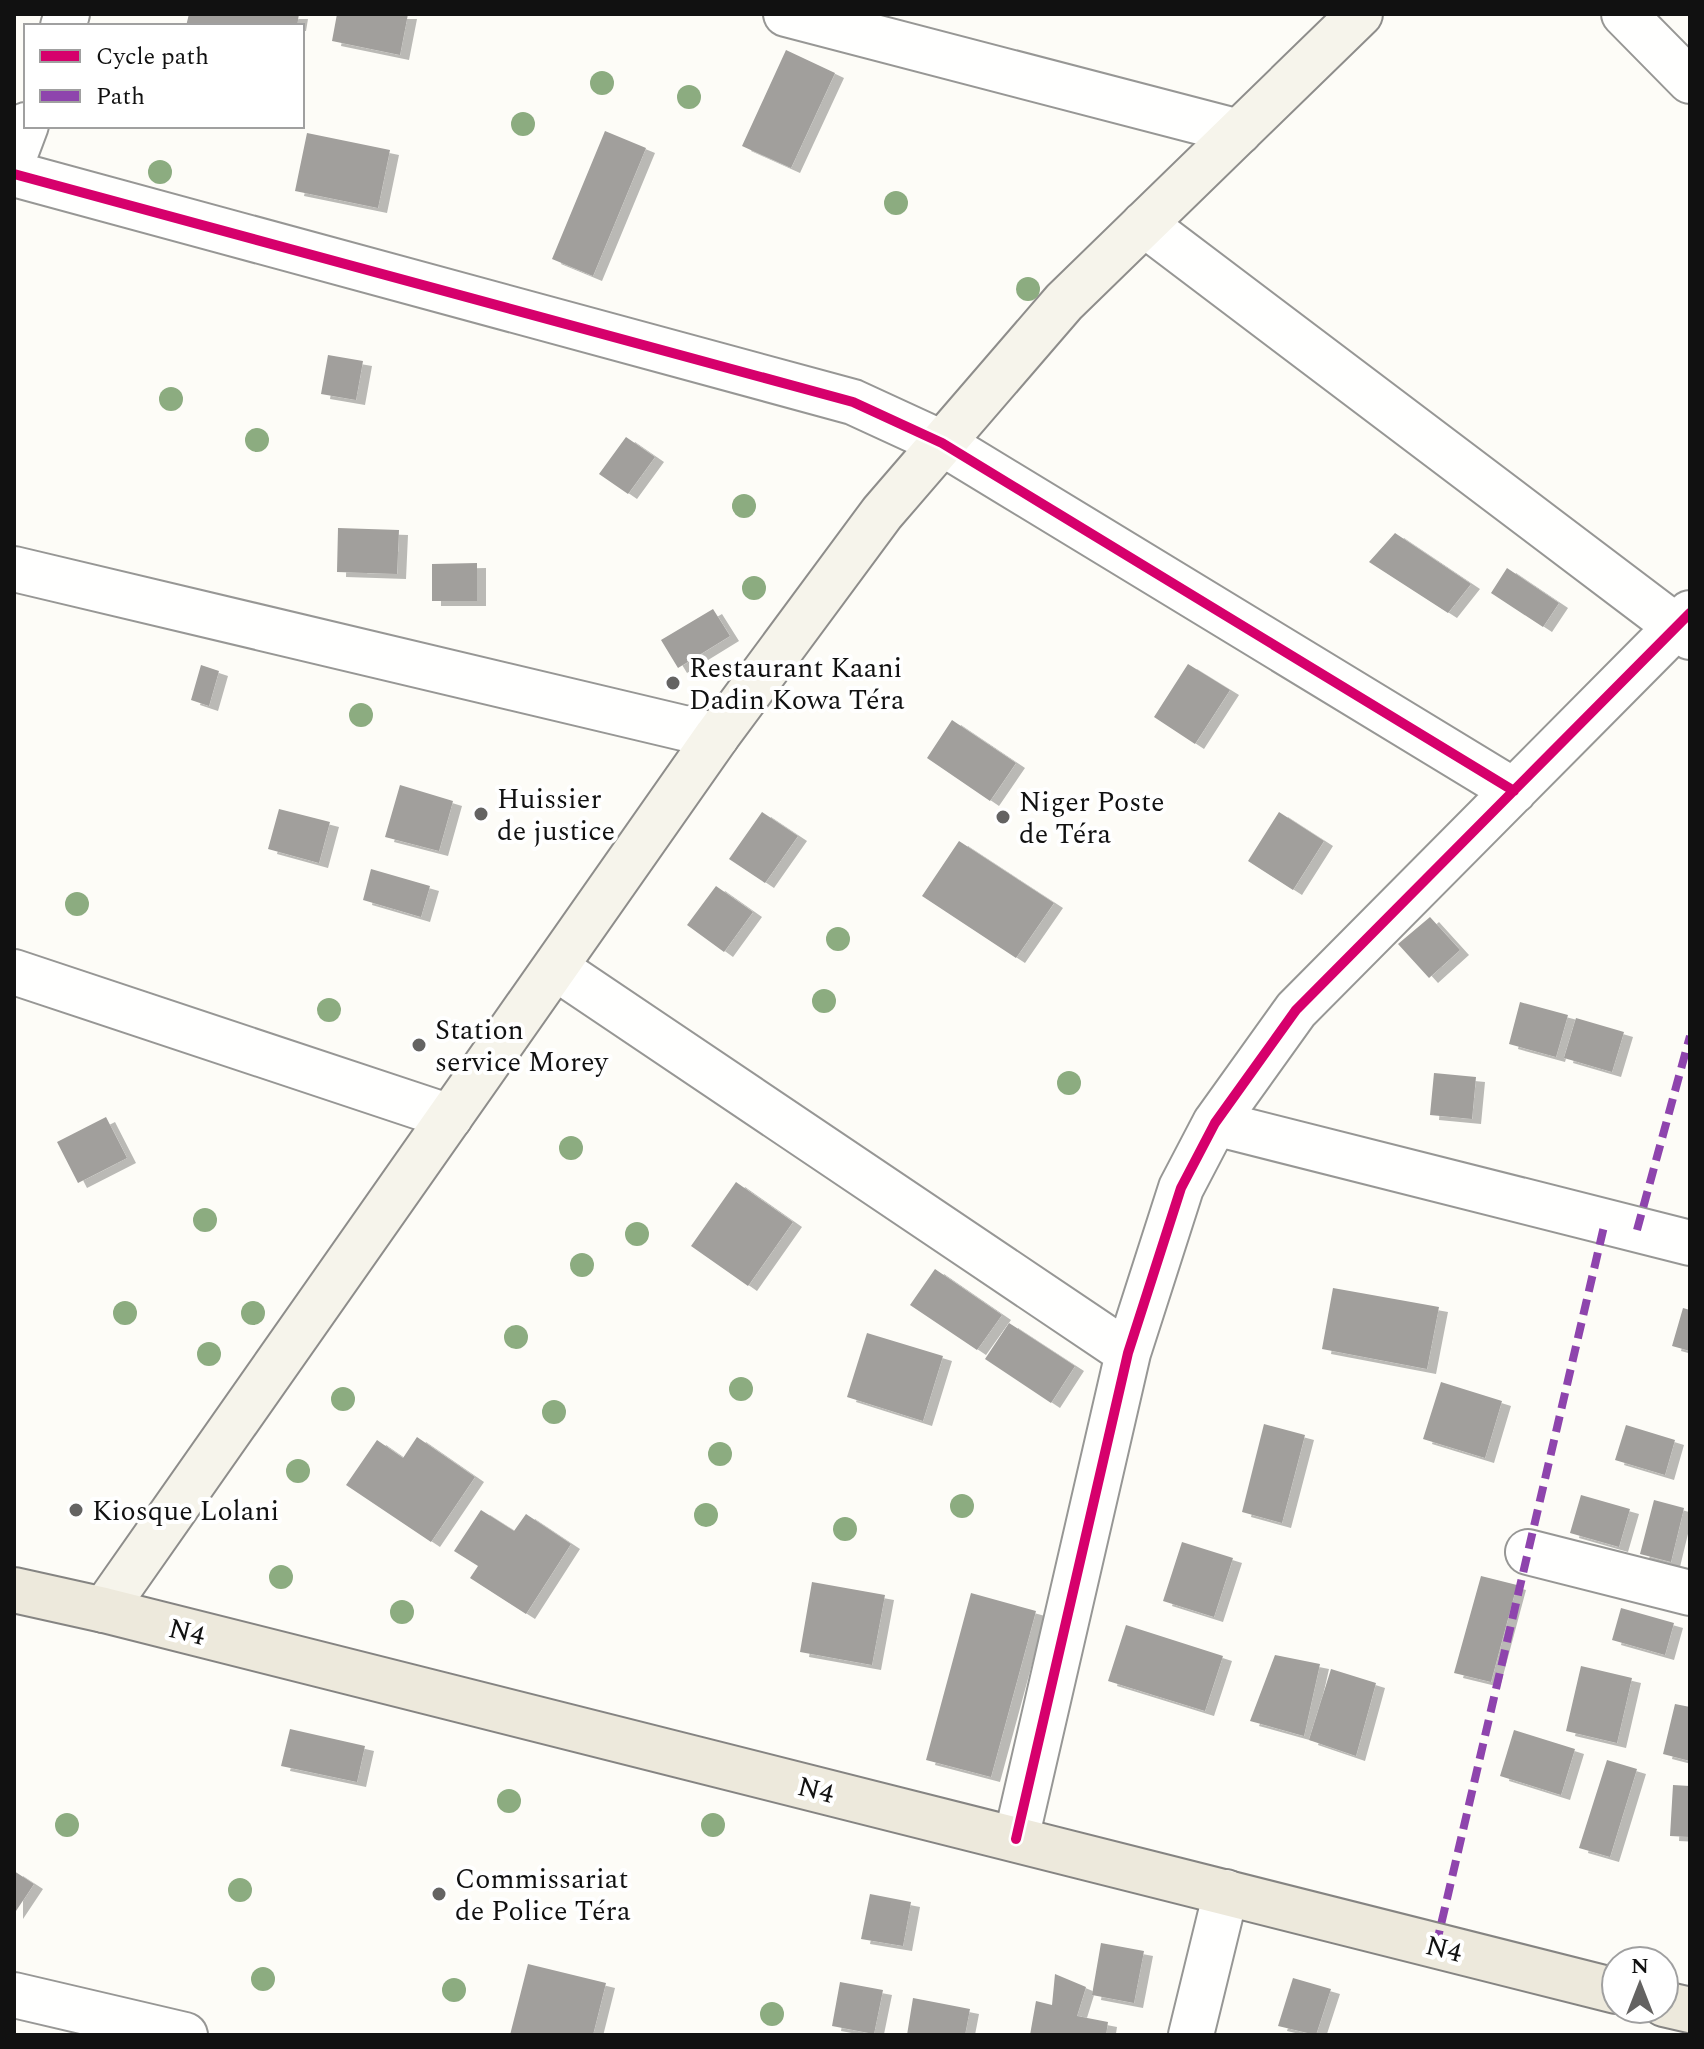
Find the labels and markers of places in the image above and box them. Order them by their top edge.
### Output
place label: Restaurant Kaani Dadin Kowa Téra [689,647,905,722]
marker: Restaurant Kaani Dadin Kowa Téra [664,674,682,692]
place label: Huissier de justice [497,778,615,853]
place label: Niger Poste de Téra [1019,781,1165,856]
marker: Huissier de justice [472,805,490,823]
marker: Niger Poste de Téra [994,808,1012,826]
place label: Station service Morey [435,1009,610,1084]
marker: Station service Morey [410,1036,428,1054]
place label: Kiosque Lolani [92,1490,279,1533]
marker: Kiosque Lolani [67,1501,85,1519]
place label: Commissariat de Police Téra [455,1858,631,1933]
marker: Commissariat de Police Téra [430,1885,448,1903]

